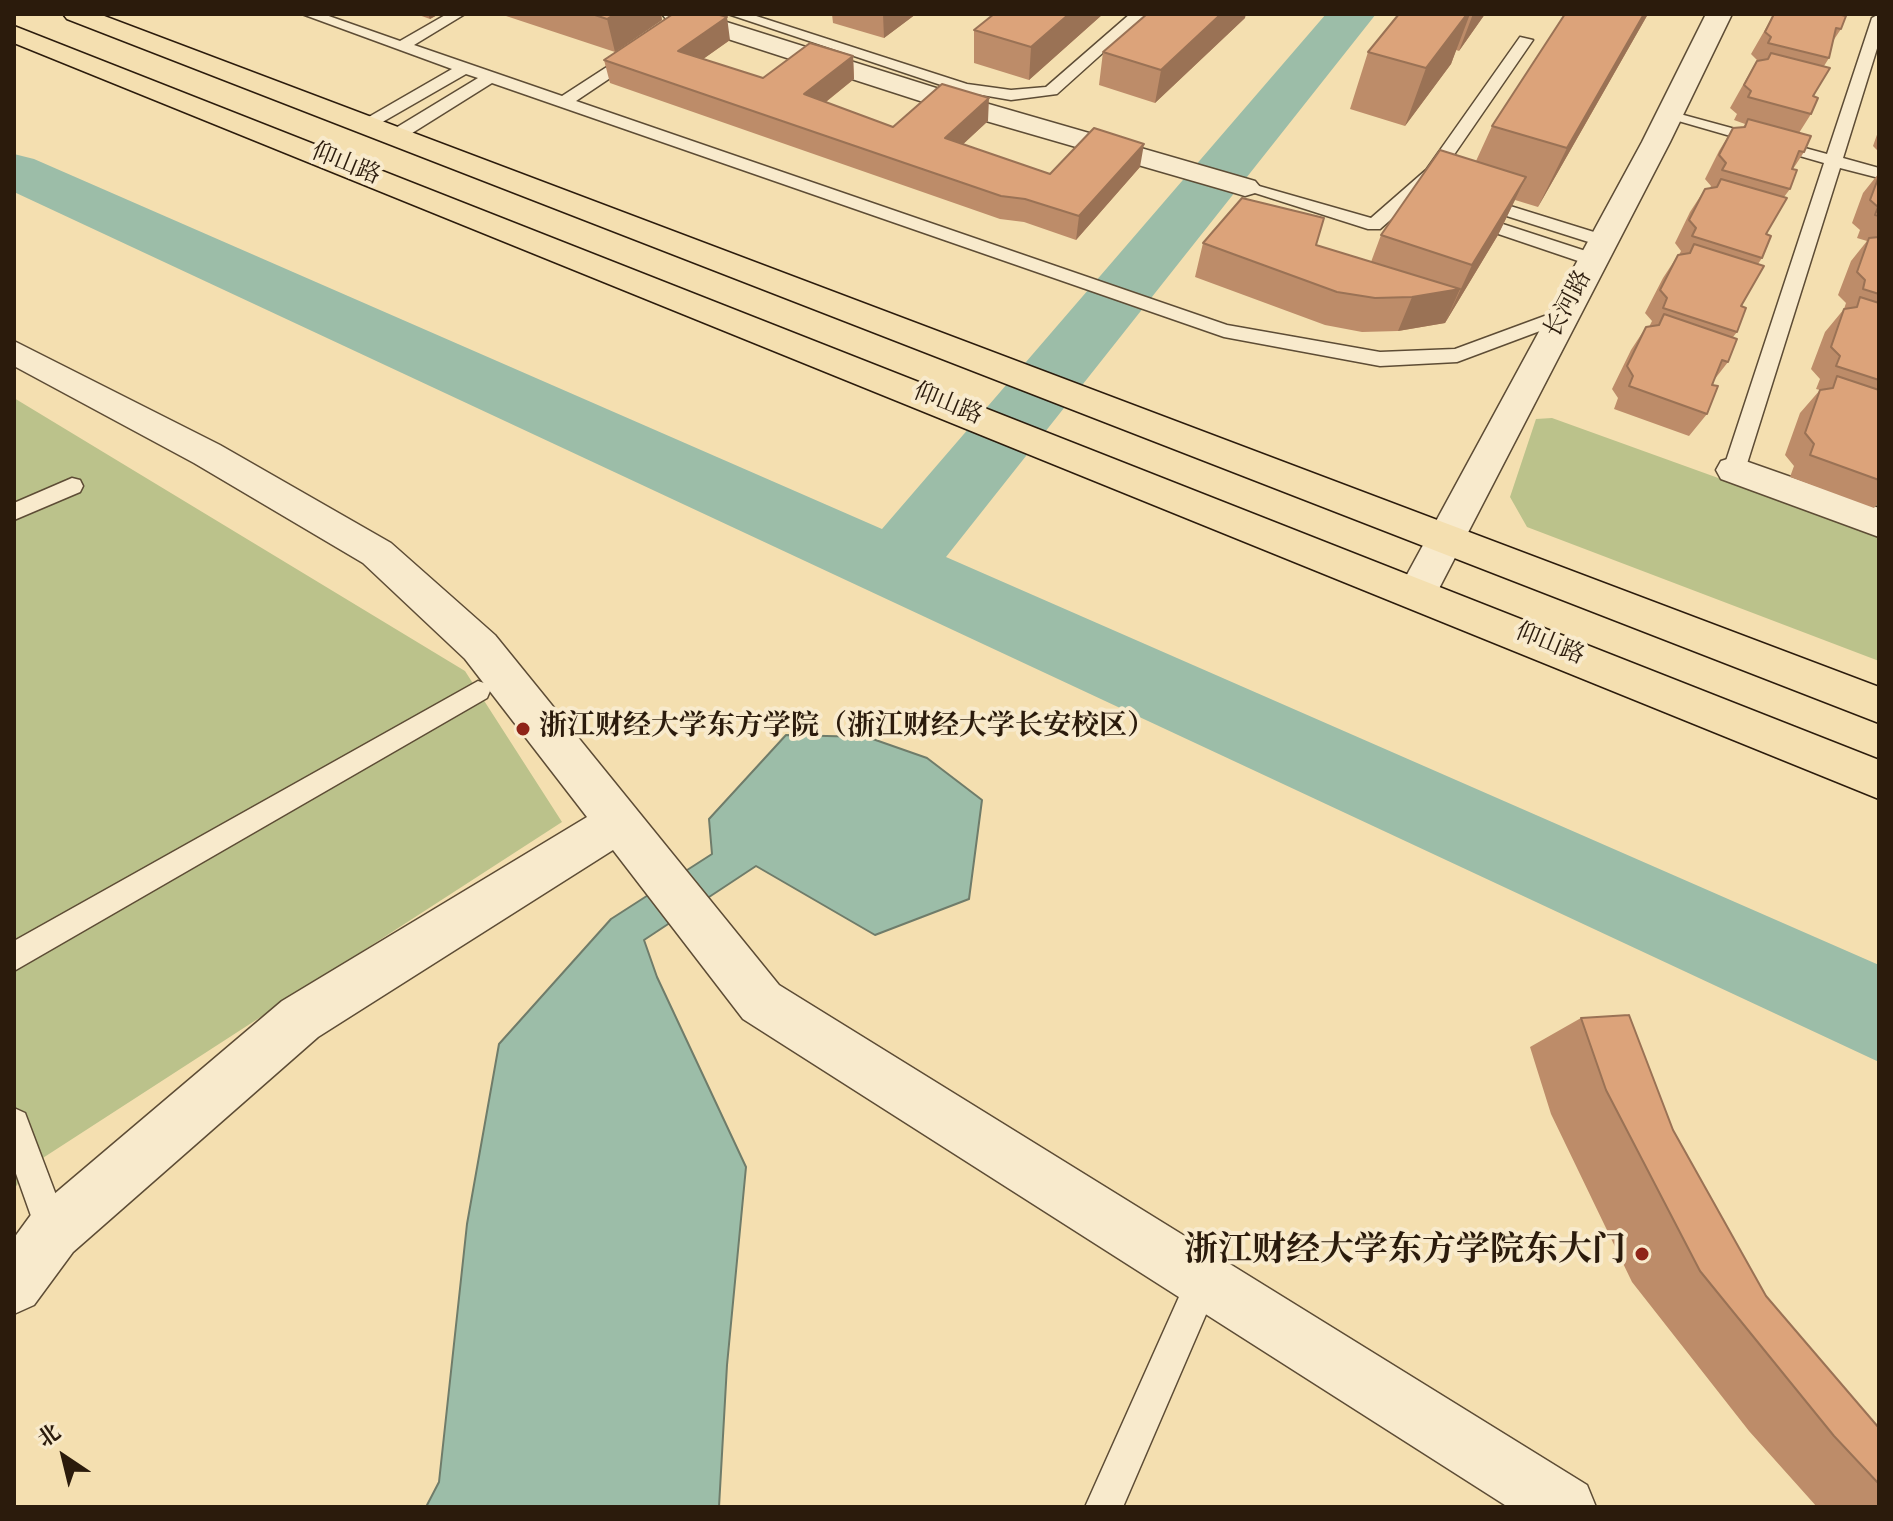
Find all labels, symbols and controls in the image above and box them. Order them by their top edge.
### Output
street label: 仰山路 [306,139,384,193]
street label: 长河路 [1540,266,1600,344]
street label: 仰山路 [908,379,986,433]
street label: 仰山路 [1510,619,1588,673]
place label: 浙江财经大学东方学院（浙江财经大学长安校区） [539,712,1155,746]
marker: 浙江财经大学东方学院（浙江财经大学长安校区） [514,720,532,738]
place label: 浙江财经大学东方学院东大门 [1184,1234,1626,1274]
marker: 浙江财经大学东方学院东大门 [1633,1245,1651,1263]
north arrow [24,1417,104,1497]
text: 北 [32,1418,68,1456]

